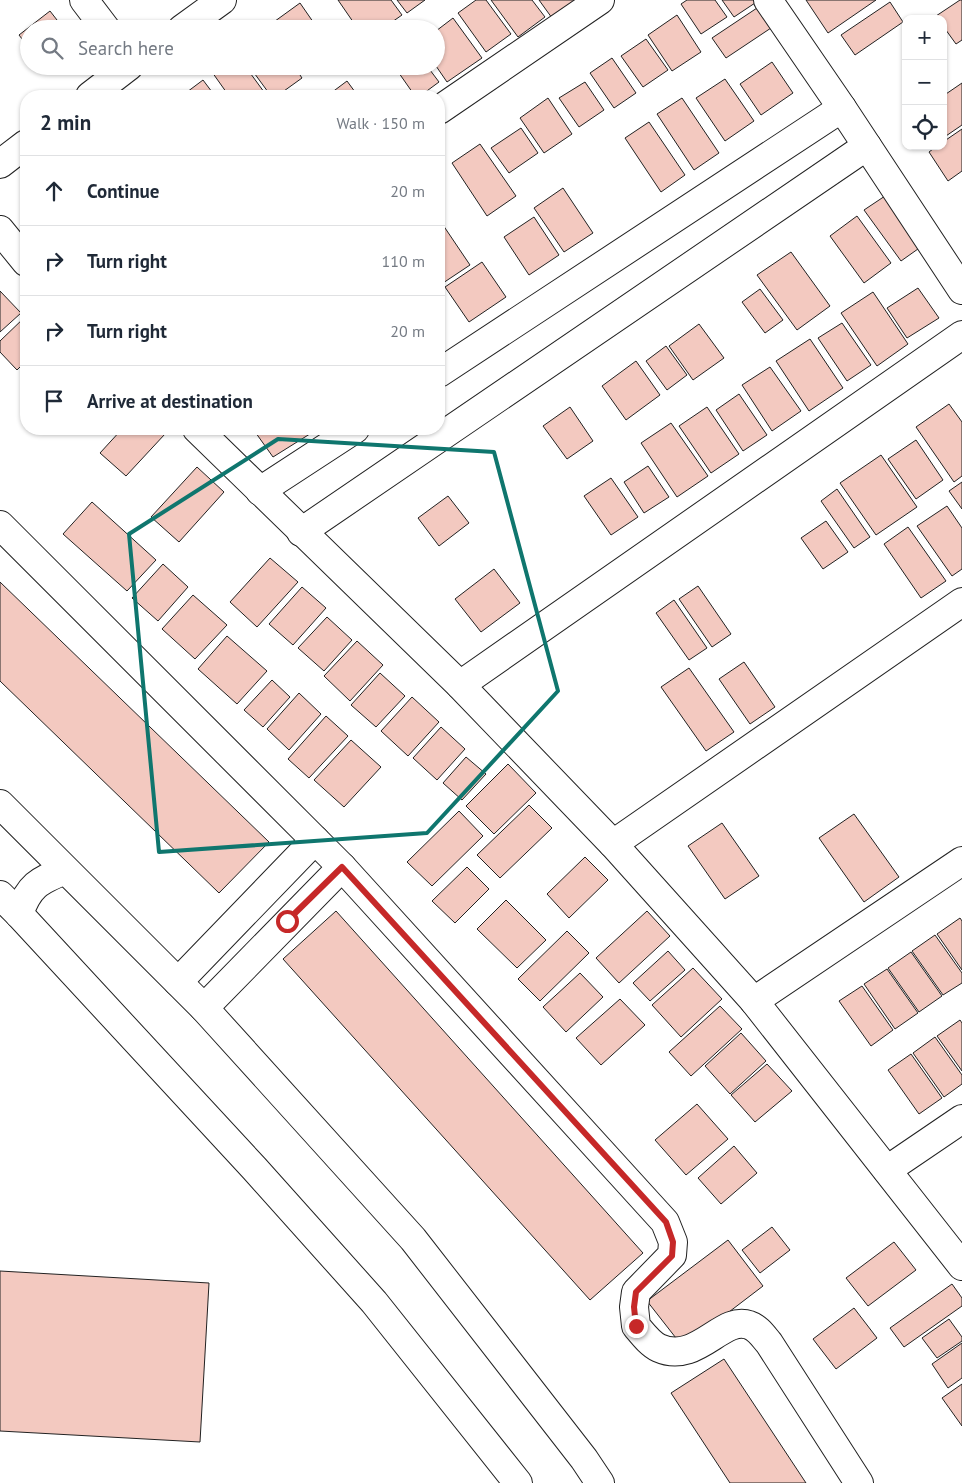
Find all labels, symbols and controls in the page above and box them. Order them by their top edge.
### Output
map controls [902,15,947,150]
button: + [902,15,947,60]
search box [20,20,445,75]
icon: search [38,34,66,62]
text: Search here [78,36,174,60]
button: − [902,60,947,105]
button: locate [902,105,947,150]
text: 2 min [40,109,91,136]
text: Walk · 150 m [336,113,425,133]
icon: ahead [40,177,68,205]
text: Continue [87,179,159,203]
text: 20 m [390,181,425,201]
icon: right [40,247,68,275]
text: Turn right [87,249,167,273]
text: 110 m [382,251,425,271]
icon: right [40,317,68,345]
text: Turn right [87,319,167,343]
text: 20 m [390,321,425,341]
icon: arrive [40,387,68,415]
text: Arrive at destination [87,389,253,413]
route start [276,910,299,933]
route end [625,1315,648,1338]

